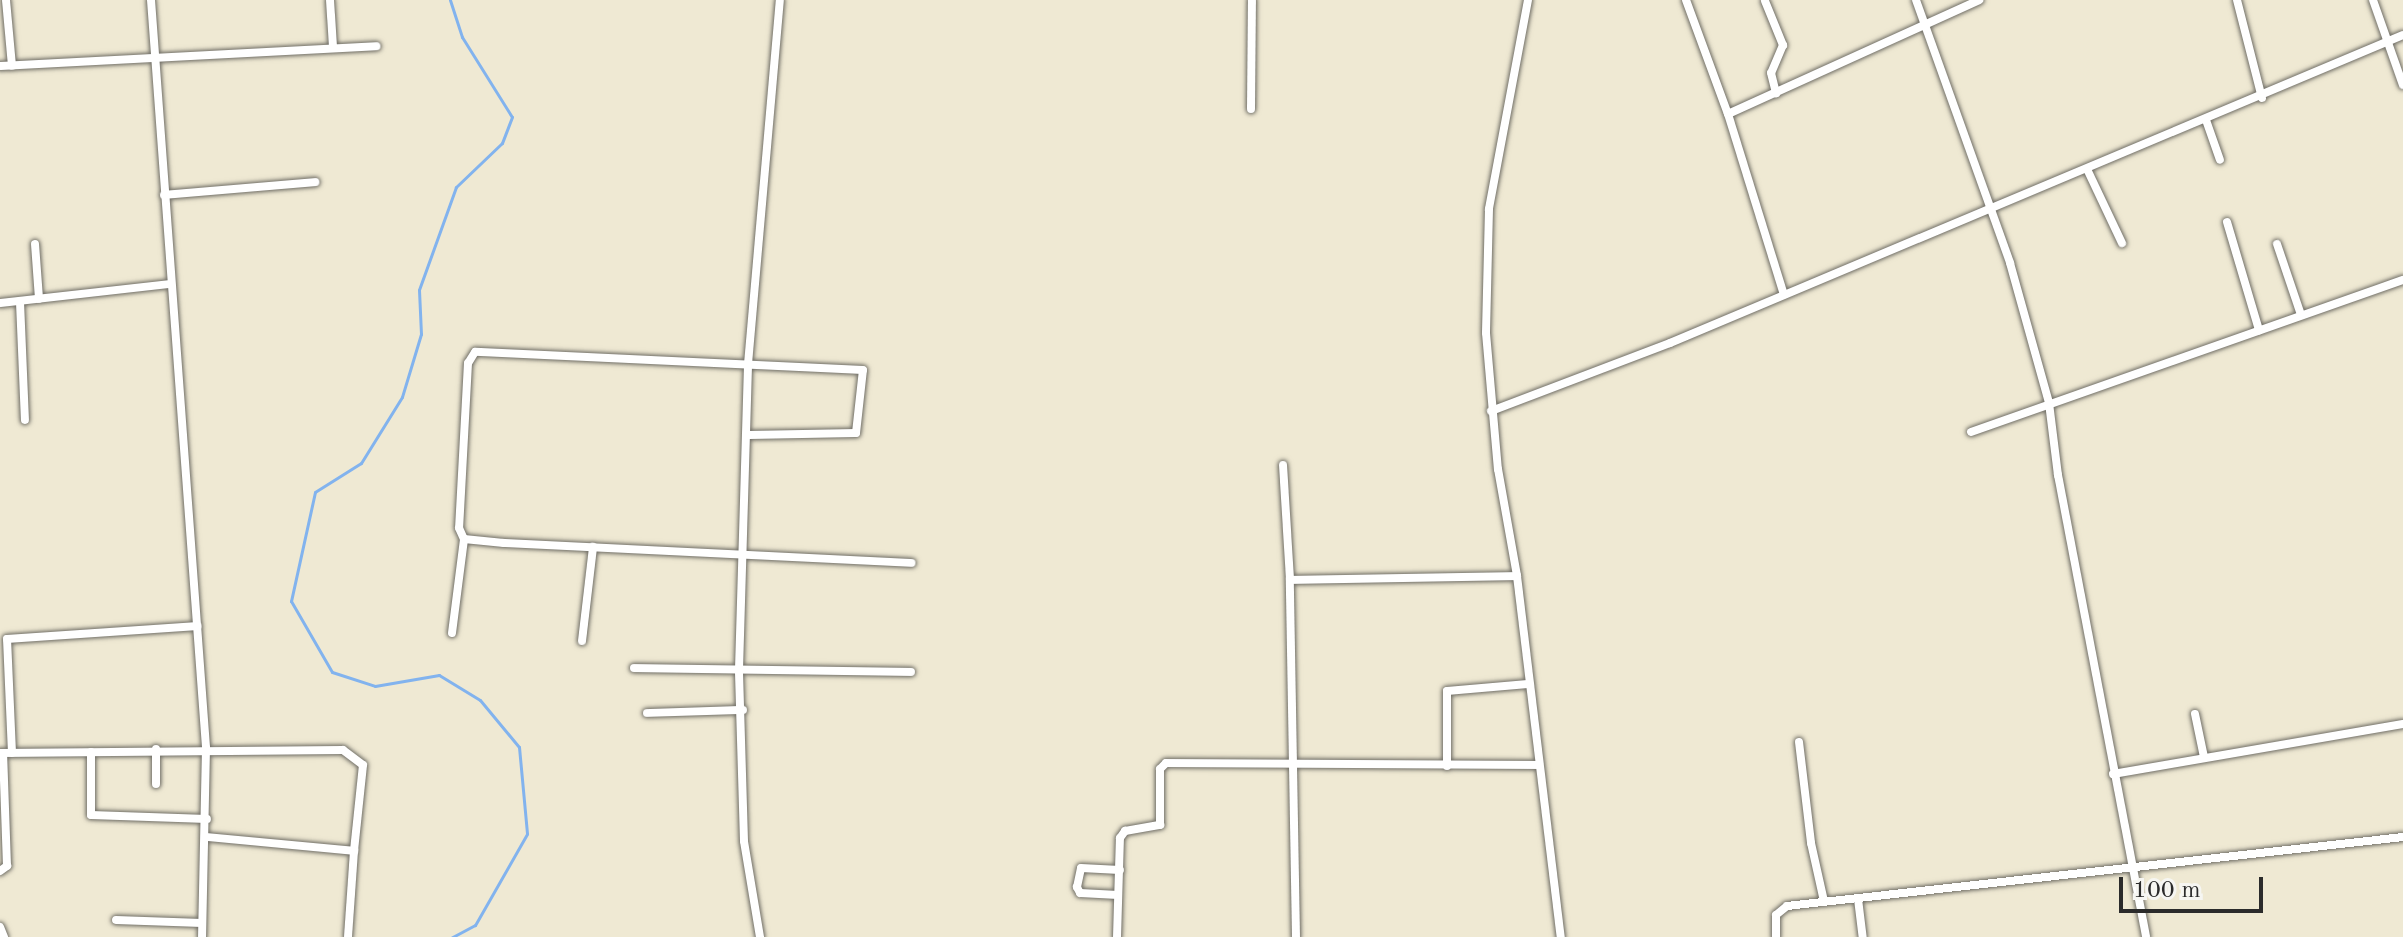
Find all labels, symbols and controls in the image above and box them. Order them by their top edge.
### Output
scale bar [2123,861,2267,911]
text: 100 m [2133,879,2201,903]

